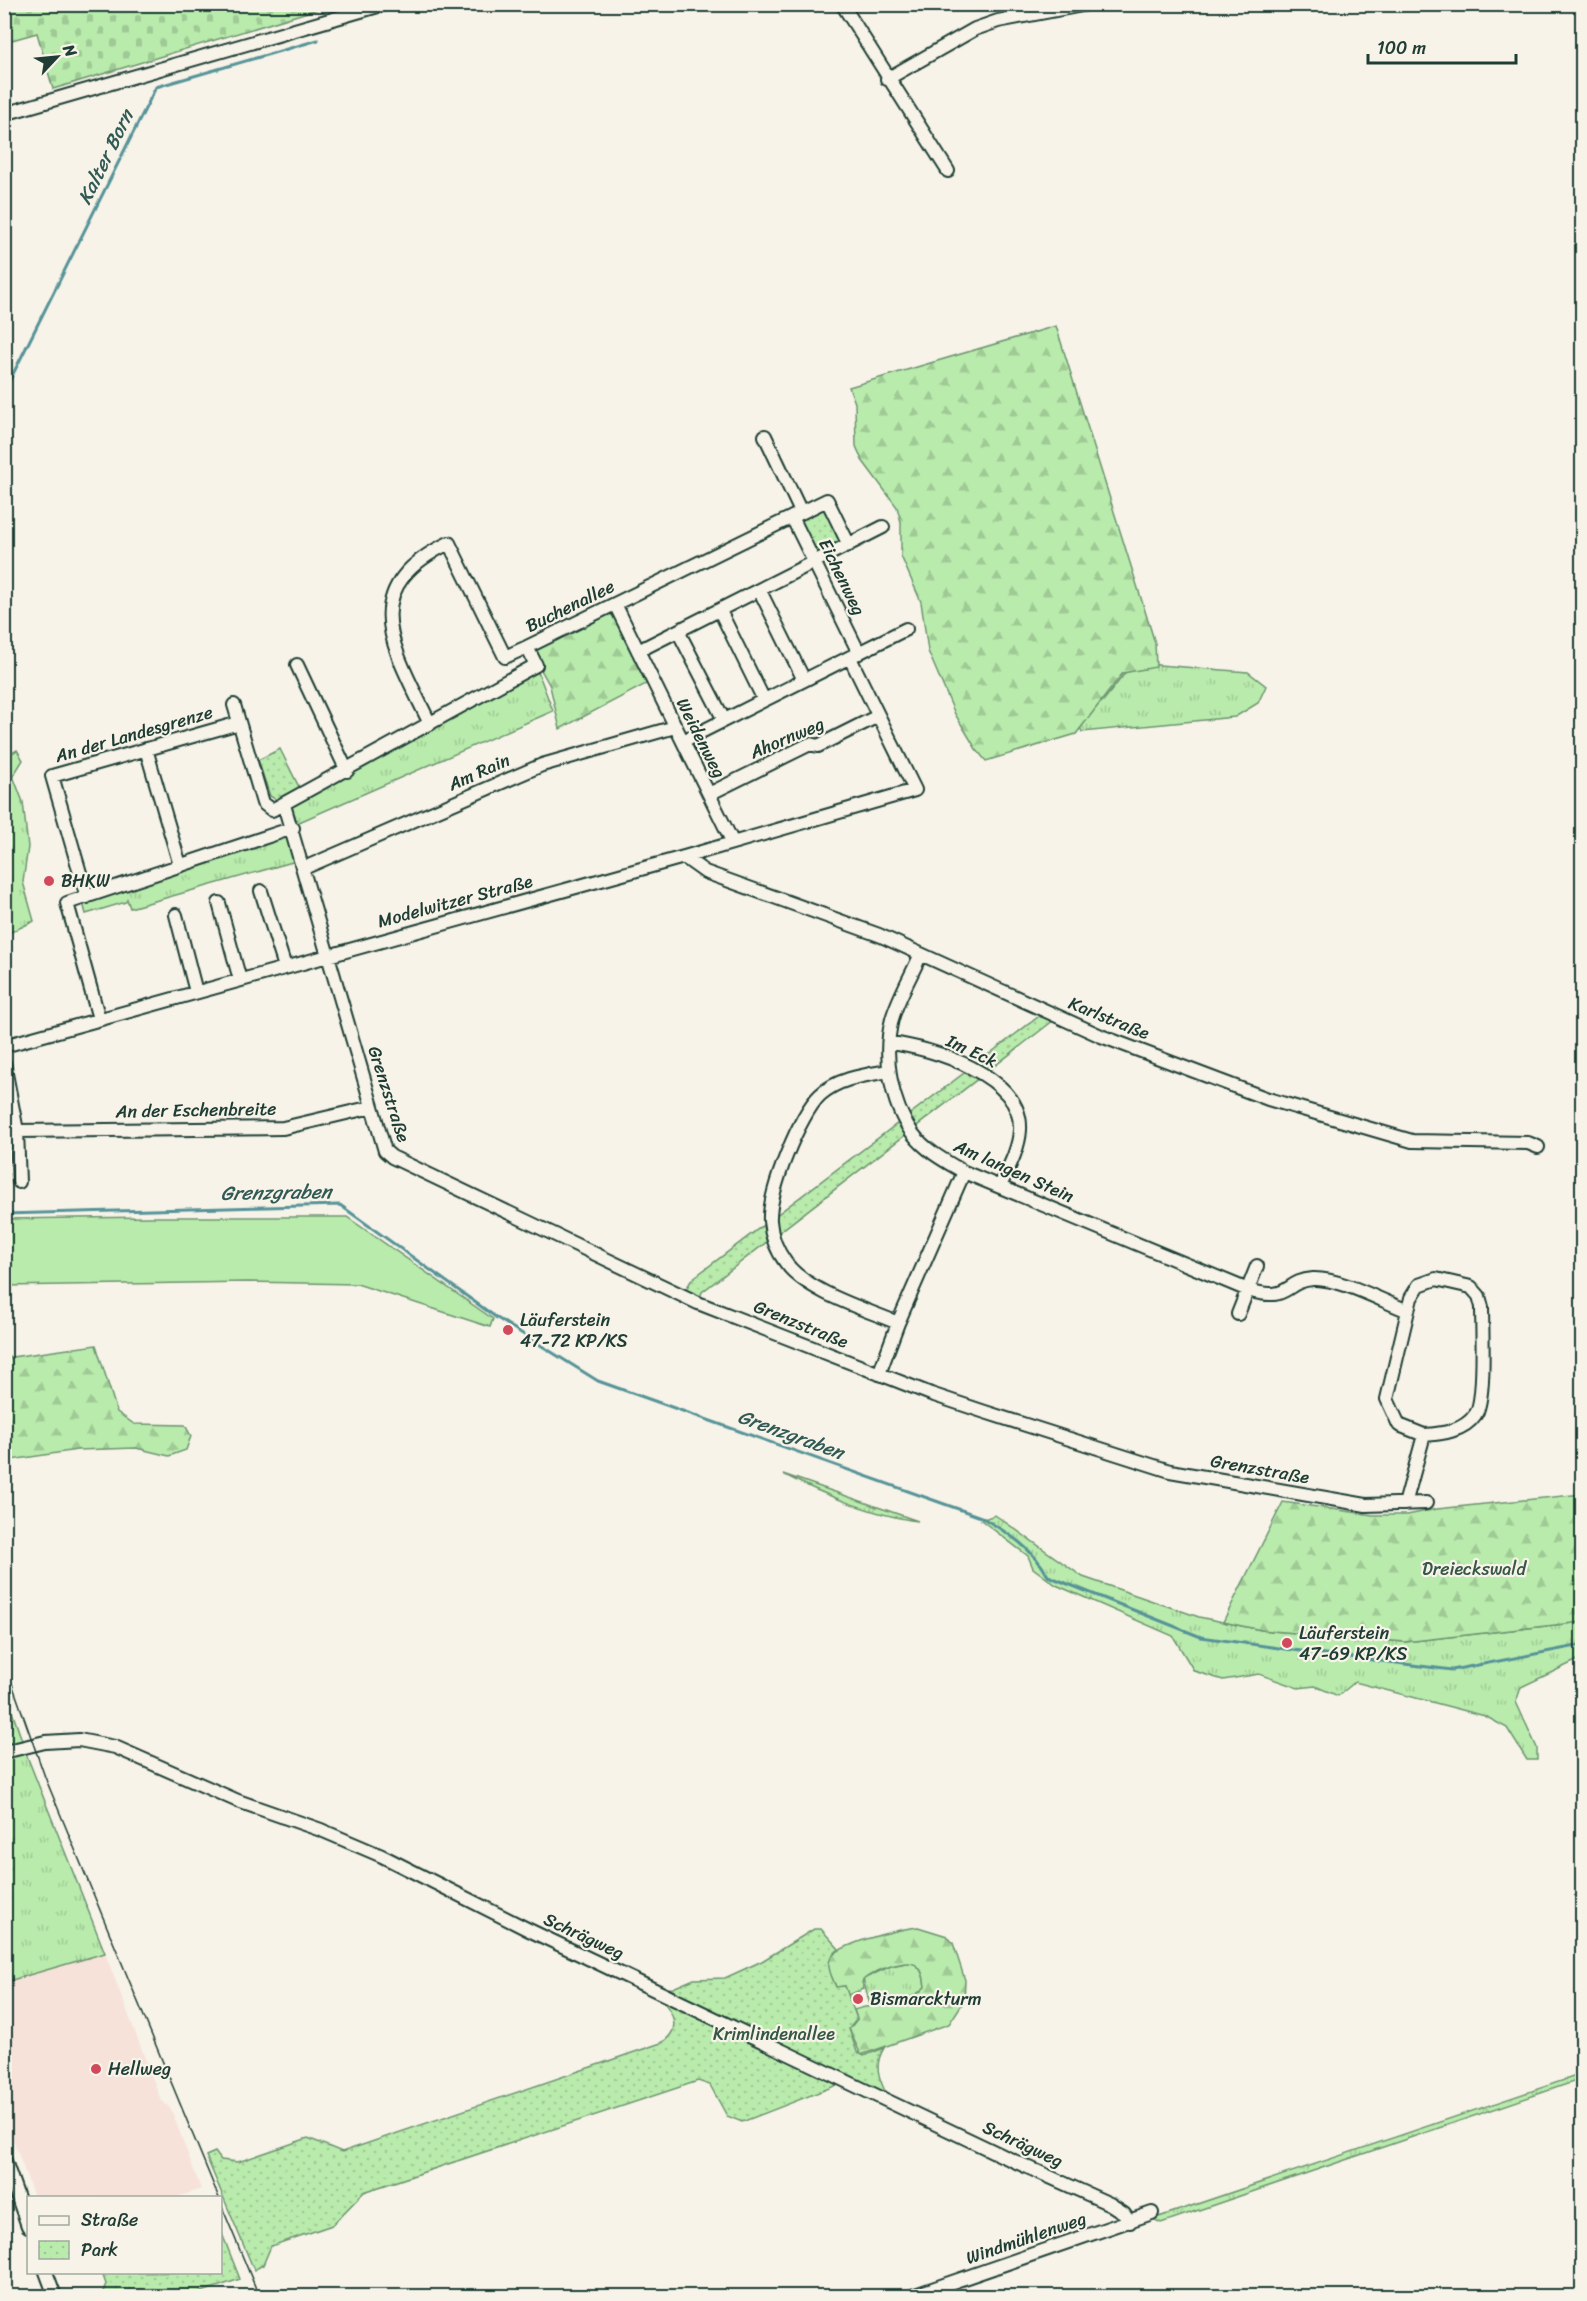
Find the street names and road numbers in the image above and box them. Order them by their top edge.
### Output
street label: Eichenweg [810,533,874,621]
street label: Buchenallee [520,571,620,641]
street label: Weidenweg [667,692,735,784]
street label: An der Landesgrenze [50,696,217,772]
street label: Ahornweg [744,708,829,768]
street label: Am Rain [442,744,515,800]
street label: Modelwitzer Straße [374,865,536,937]
street label: Karlstraße [1063,987,1155,1049]
street label: Im Eck [940,1025,1003,1077]
street label: Grenzstraße [358,1042,420,1147]
street label: An der Eschenbreite [114,1093,277,1127]
street label: Am langen Stein [948,1130,1080,1212]
street label: Grenzstraße [749,1290,854,1358]
street label: Grenzstraße [1208,1445,1312,1493]
street label: Schrägweg [538,1903,630,1969]
street label: Schrägweg [977,2111,1069,2177]
street label: Windmühlenweg [961,2202,1091,2274]

